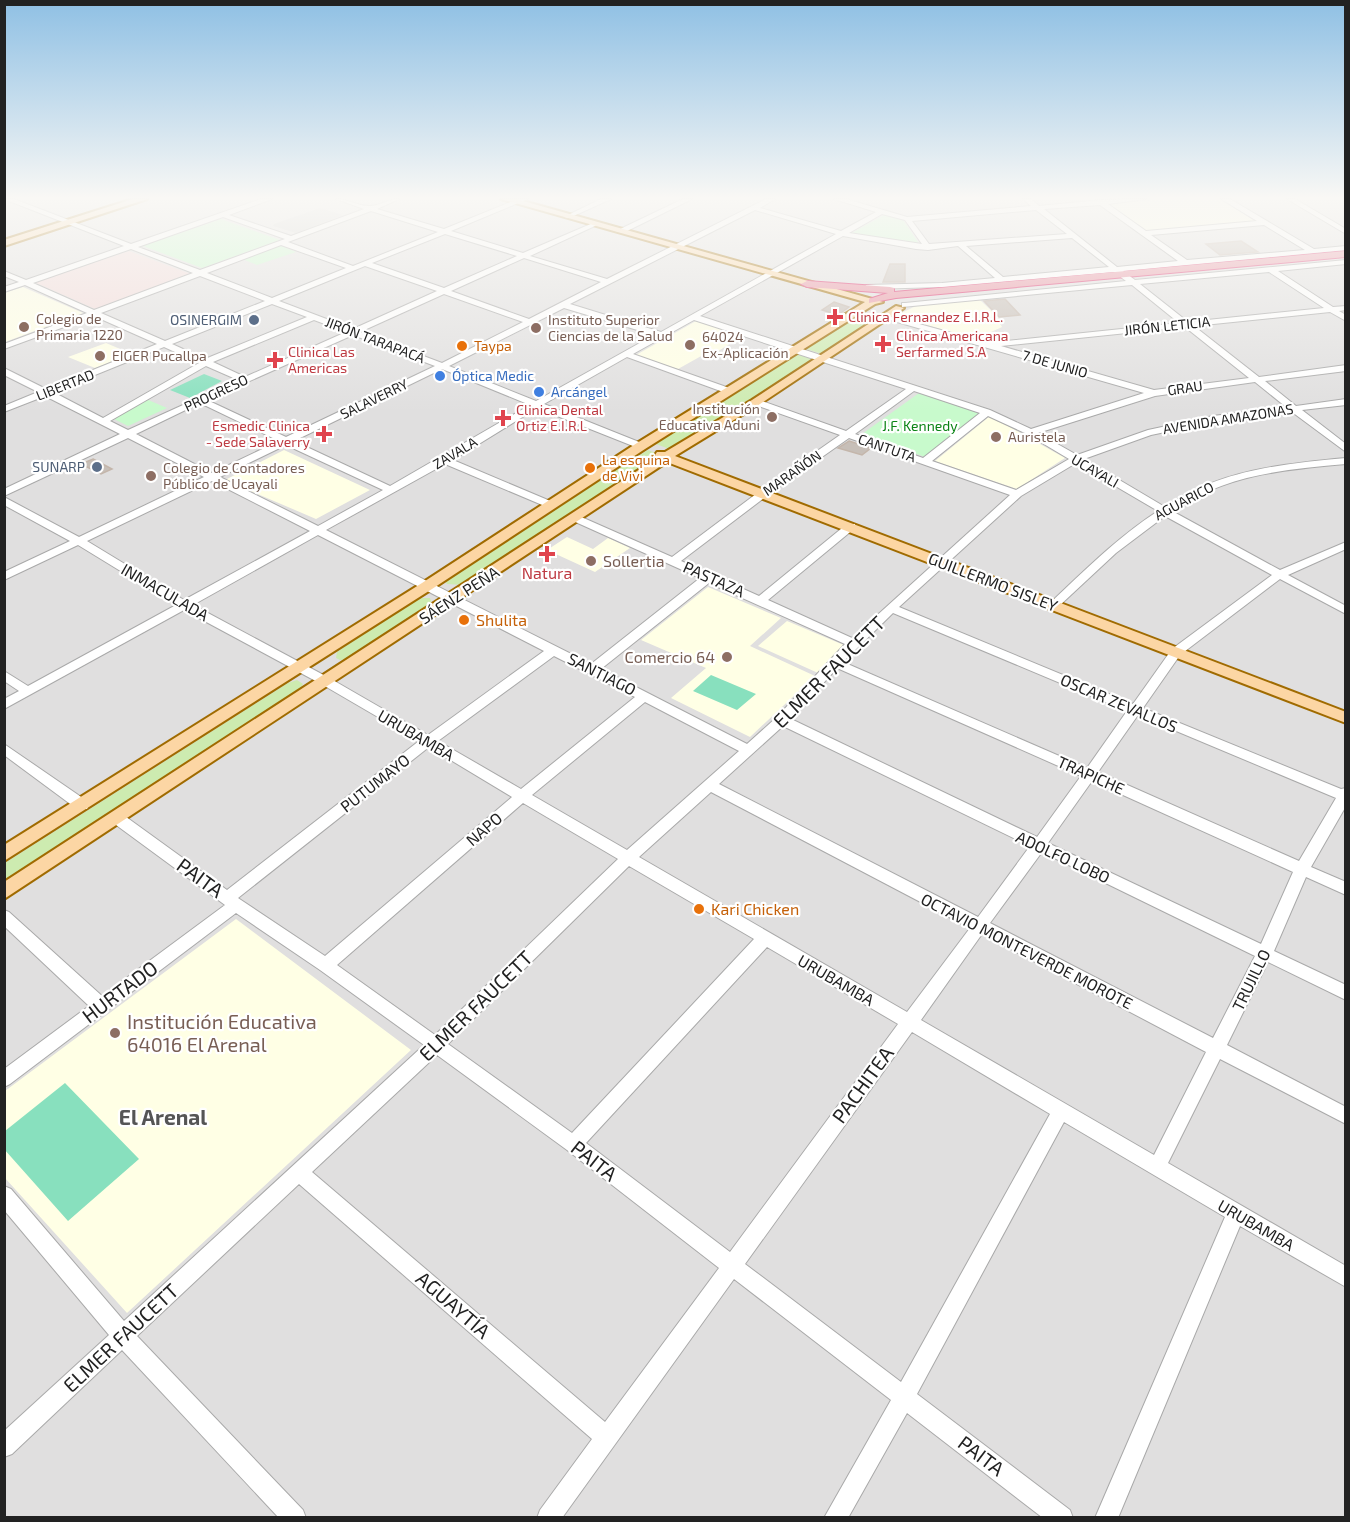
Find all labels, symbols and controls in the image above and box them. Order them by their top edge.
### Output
marker: Clinica Fernandez E.I.R.L. [826,308,844,326]
place label: Clinica Fernandez E.I.R.L. [848,308,1003,325]
place label: Colegio de Primaria 1220 [36,310,123,343]
place label: OSINERGIM [170,311,242,328]
place label: Instituto Superior Ciencias de la Salud [548,311,673,344]
street label: JIRÓN LETICIA [1123,312,1211,338]
marker: OSINERGIM [247,313,261,327]
street label: JIRÓN TARAPACÁ [323,313,428,366]
marker: Colegio de Primaria 1220 [17,320,31,334]
marker: Instituto Superior Ciencias de la Salud [529,321,543,335]
place label: Clinica Americana Serfarmed S.A [896,327,1008,360]
place label: 64024 Ex-Aplicación [702,328,789,361]
marker: Clinica Americana Serfarmed S.A [874,335,892,353]
place label: Taypa [474,337,512,354]
marker: 64024 Ex-Aplicación [683,338,697,352]
marker: Taypa [455,339,469,353]
place label: Clinica Las Americas [288,343,355,376]
street label: 7 DE JUNIO [1020,346,1090,381]
place label: EIGER Pucallpa [112,347,207,364]
marker: EIGER Pucallpa [93,349,107,363]
marker: Clinica Las Americas [266,351,284,369]
street label: LIBERTAD [33,365,96,404]
place label: Óptica Medic [452,367,534,384]
marker: Óptica Medic [433,369,447,383]
street label: PROGRESO [181,370,251,415]
street label: SALAVERRY [337,375,411,422]
street label: GRAU [1166,377,1204,398]
place label: Arcángel [551,383,608,400]
marker: Arcángel [532,385,546,399]
place label: Institución Educativa Aduni [659,400,760,433]
street label: AVENIDA AMAZONAS [1161,400,1295,437]
place label: Clinica Dental Ortiz E.I.R.L [516,401,604,434]
marker: Clinica Dental Ortiz E.I.R.L [494,409,512,427]
marker: Institución Educativa Aduni [765,410,779,424]
place label: Esmedic Clinica - Sede Salaverry [206,417,311,450]
park label: J.F. Kennedy [882,417,958,434]
marker: Esmedic Clinica - Sede Salaverry [315,425,333,443]
place label: Auristela [1008,428,1066,445]
street label: CANTUTA [856,430,919,465]
marker: Auristela [989,430,1003,444]
street label: ZAVALA [429,433,480,472]
street label: MARAÑÓN [759,446,824,499]
street label: UCAYALI [1068,450,1122,491]
place label: La esquina de Vivi [602,451,670,484]
place label: SUNARP [32,458,85,475]
place label: Colegio de Contadores Público de Ucayali [163,459,305,492]
marker: SUNARP [90,460,104,474]
marker: La esquina de Vivi [583,461,597,475]
marker: Colegio de Contadores Público de Ucayali [144,469,158,483]
street label: AGUARICO [1151,478,1216,523]
marker: Natura [540,547,554,561]
street label: GUILLERMO SISLEY [926,548,1060,615]
place label: Sollertia [603,551,664,570]
marker: Sollertia [584,554,598,568]
street label: PASTAZA [681,557,748,600]
street label: INMACULADA [118,559,212,624]
street label: SÁENZ PEÑA [415,562,502,627]
place label: Natura [522,563,572,582]
place label: Shulita [476,610,527,629]
street label: ELMER FAUCETT [767,610,889,732]
marker: Shulita [457,613,471,627]
place label: Comercio 64 [625,647,715,666]
street label: SANTIAGO [565,648,640,699]
marker: Comercio 64 [720,650,734,664]
street label: OSCAR ZEVALLOS [1058,669,1181,736]
street label: URUBAMBA [375,705,458,764]
street label: PUTUMAYO [336,750,413,816]
street label: TRAPICHE [1055,751,1128,798]
street label: NAPO [462,808,506,849]
street label: ADOLFO LOBO [1013,826,1113,887]
street label: PAITA [173,852,229,902]
street label: OCTAVIO MONTEVERDE MOROTE [918,889,1136,1012]
place label: Kari Chicken [711,899,799,918]
marker: Kari Chicken [692,902,706,916]
street label: ELMER FAUCETT [414,945,537,1065]
street label: TRUJILLO [1228,946,1274,1014]
street label: URUBAMBA [795,950,878,1009]
street label: HURTADO [77,955,162,1027]
place label: Institución Educativa 64016 El Arenal [127,1009,317,1056]
marker: Institución Educativa 64016 El Arenal [108,1026,122,1040]
street label: PACHITEA [826,1041,898,1127]
district label: El Arenal [119,1104,207,1129]
street label: PAITA [567,1135,623,1186]
street label: URUBAMBA [1215,1195,1298,1254]
street label: AGUAYTÍA [412,1266,496,1343]
street label: ELMER FAUCETT [58,1278,183,1397]
street label: PAITA [954,1430,1010,1481]

